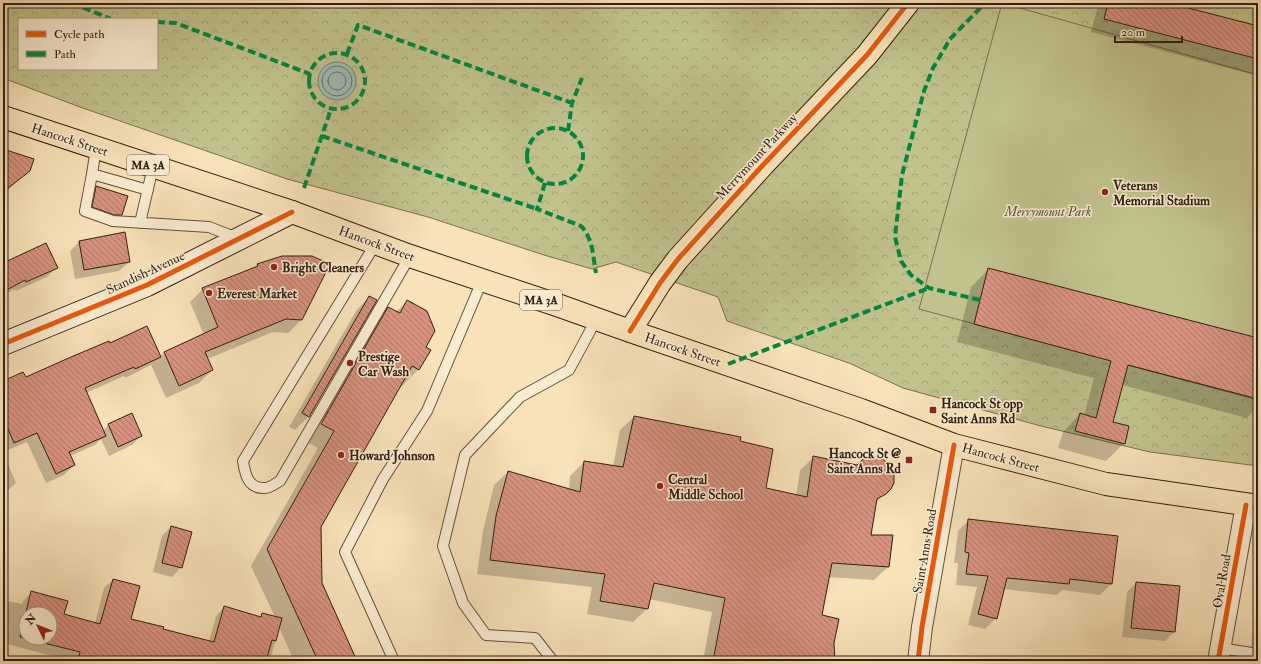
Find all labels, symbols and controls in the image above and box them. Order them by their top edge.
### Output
legend [18,18,158,70]
scale bar [1115,18,1182,44]
text: 20 m [1121,25,1146,40]
text: Cycle path [54,27,105,42]
text: Path [54,47,77,62]
street label: Merrymount Parkway [713,110,802,204]
street label: Hancock Street [29,120,110,160]
road number: MA 3A [127,155,169,175]
place label: Veterans Memorial Stadium [1112,178,1211,209]
marker: Veterans Memorial Stadium [1100,187,1110,197]
park label: Merrymount Park [1004,204,1091,220]
street label: Hancock Street [336,223,417,265]
street label: Standish Avenue [104,247,188,298]
place label: Bright Cleaners [282,260,364,277]
marker: Bright Cleaners [269,262,279,272]
place label: Everest Market [217,286,298,302]
marker: Everest Market [204,288,214,298]
road number: MA 3A [520,290,562,310]
street label: Hancock Street [642,329,723,370]
place label: Prestige Car Wash [358,349,409,380]
marker: Prestige Car Wash [345,358,355,368]
place label: Hancock St opp Saint Anns Rd [941,396,1023,427]
marker: Hancock St opp Saint Anns Rd [928,405,938,415]
street label: Hancock Street [960,440,1041,476]
place label: Hancock St @ Saint Anns Rd [827,446,902,477]
place label: Howard Johnson [349,448,435,465]
marker: Howard Johnson [336,450,346,460]
marker: Hancock St @ Saint Anns Rd [904,455,914,465]
place label: Central Middle School [667,472,744,503]
marker: Central Middle School [655,481,665,491]
street label: Saint Anns Road [910,507,940,595]
street label: Oval Road [1209,552,1235,610]
north arrow [18,606,58,646]
text: N [22,611,40,628]

